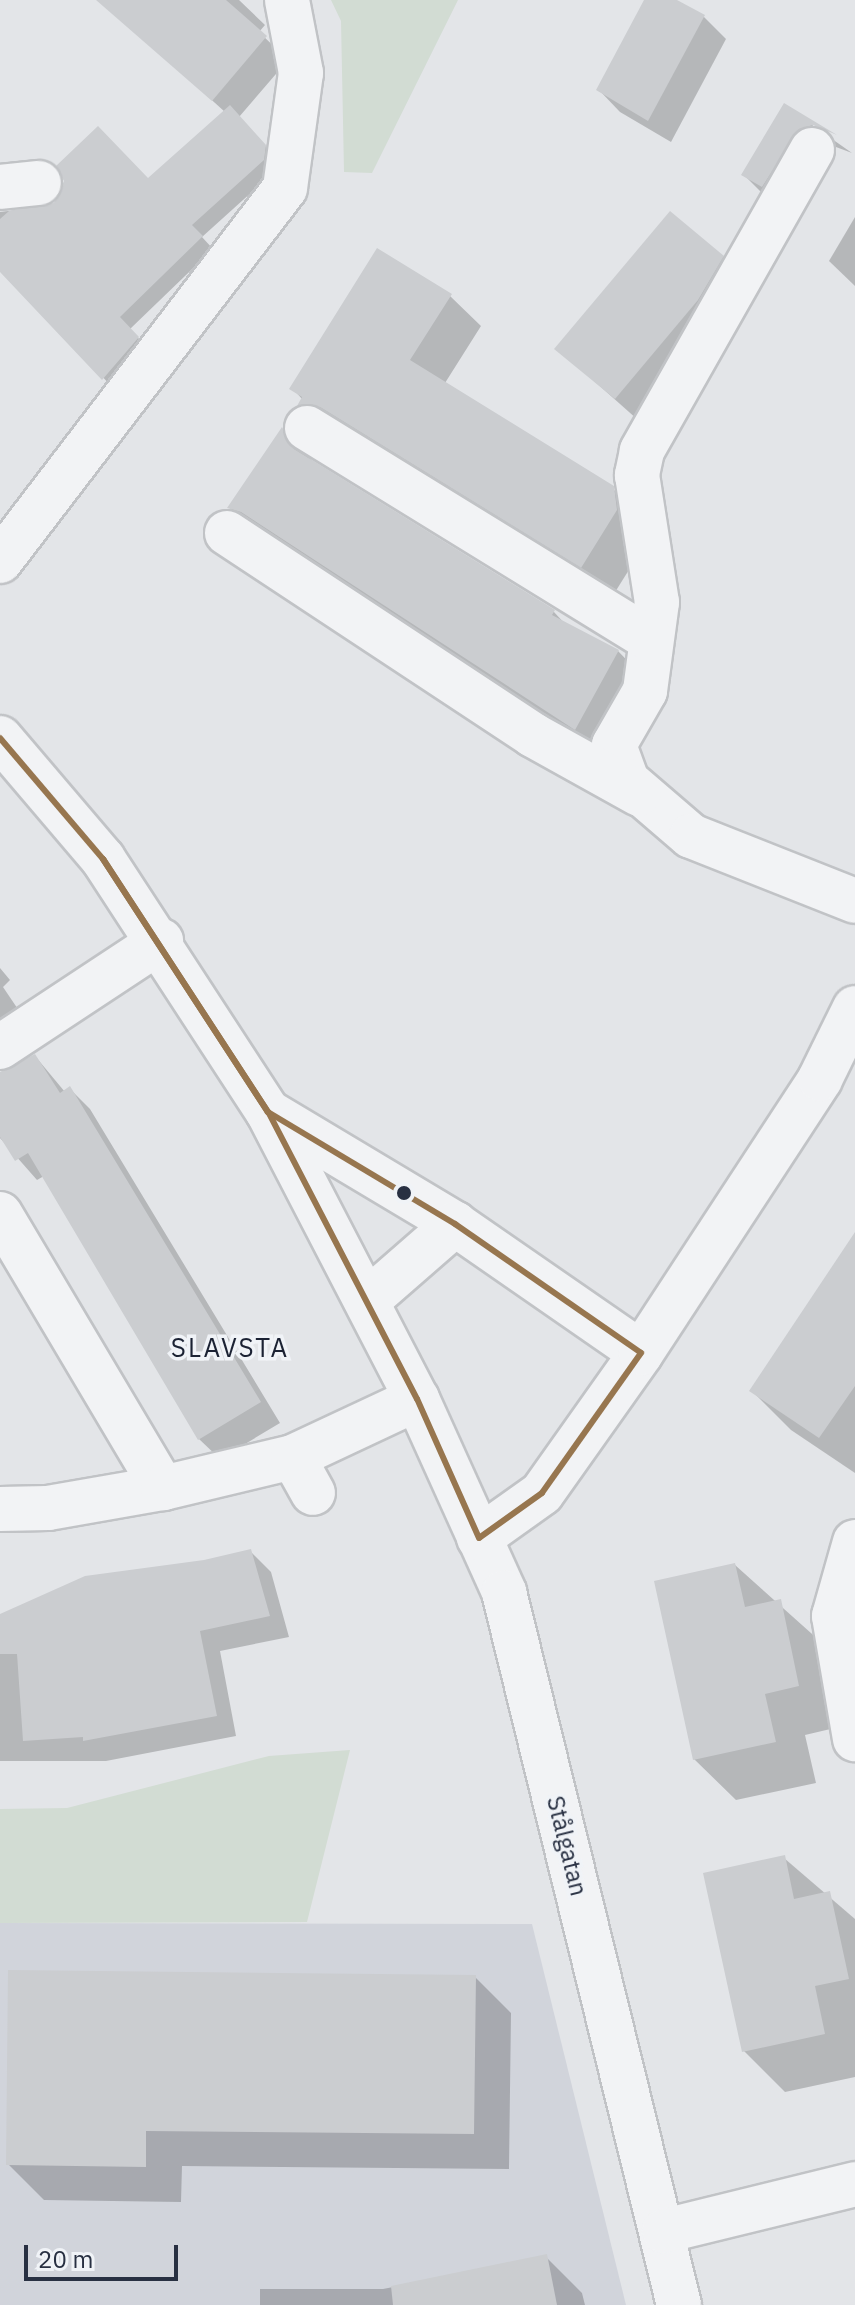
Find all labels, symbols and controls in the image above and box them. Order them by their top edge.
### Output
unlabelled marker [396,1185,412,1201]
district label: SLAVSTA [171,1332,289,1364]
street label: Stålgatan [541,1793,593,1899]
scale bar [28,2229,182,2279]
text: 20 m [38,2243,93,2275]

